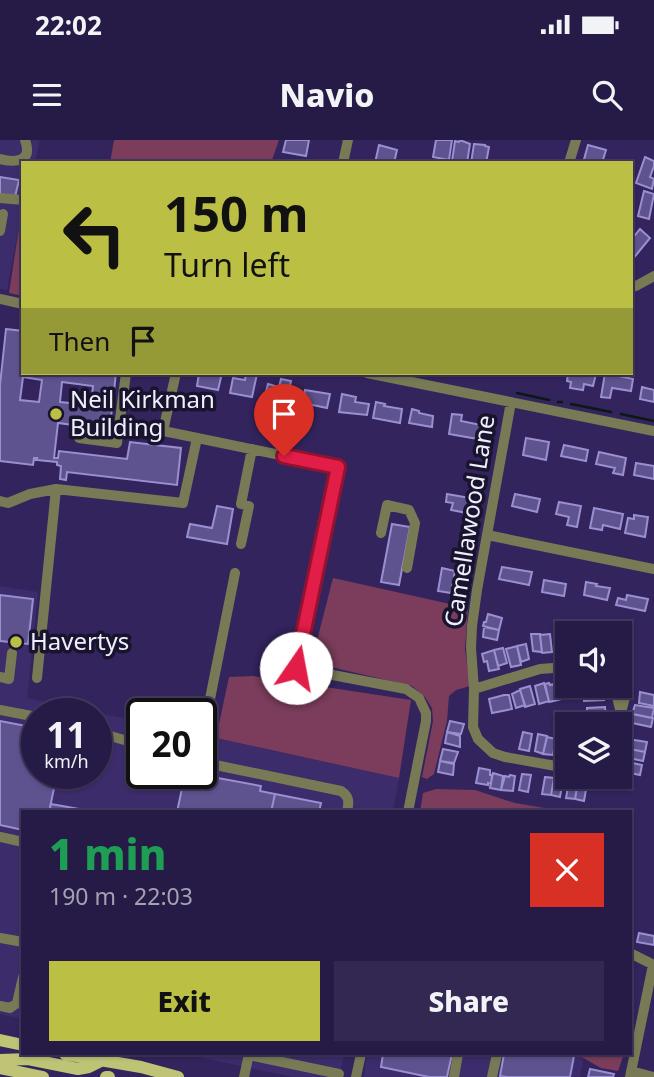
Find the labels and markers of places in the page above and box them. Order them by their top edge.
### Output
place label: Neil Kirkman Building [70,382,215,443]
pin [254,384,314,456]
marker: Neil Kirkman Building [48,406,64,422]
place label: Havertys [30,624,129,657]
marker: Havertys [8,634,24,650]

